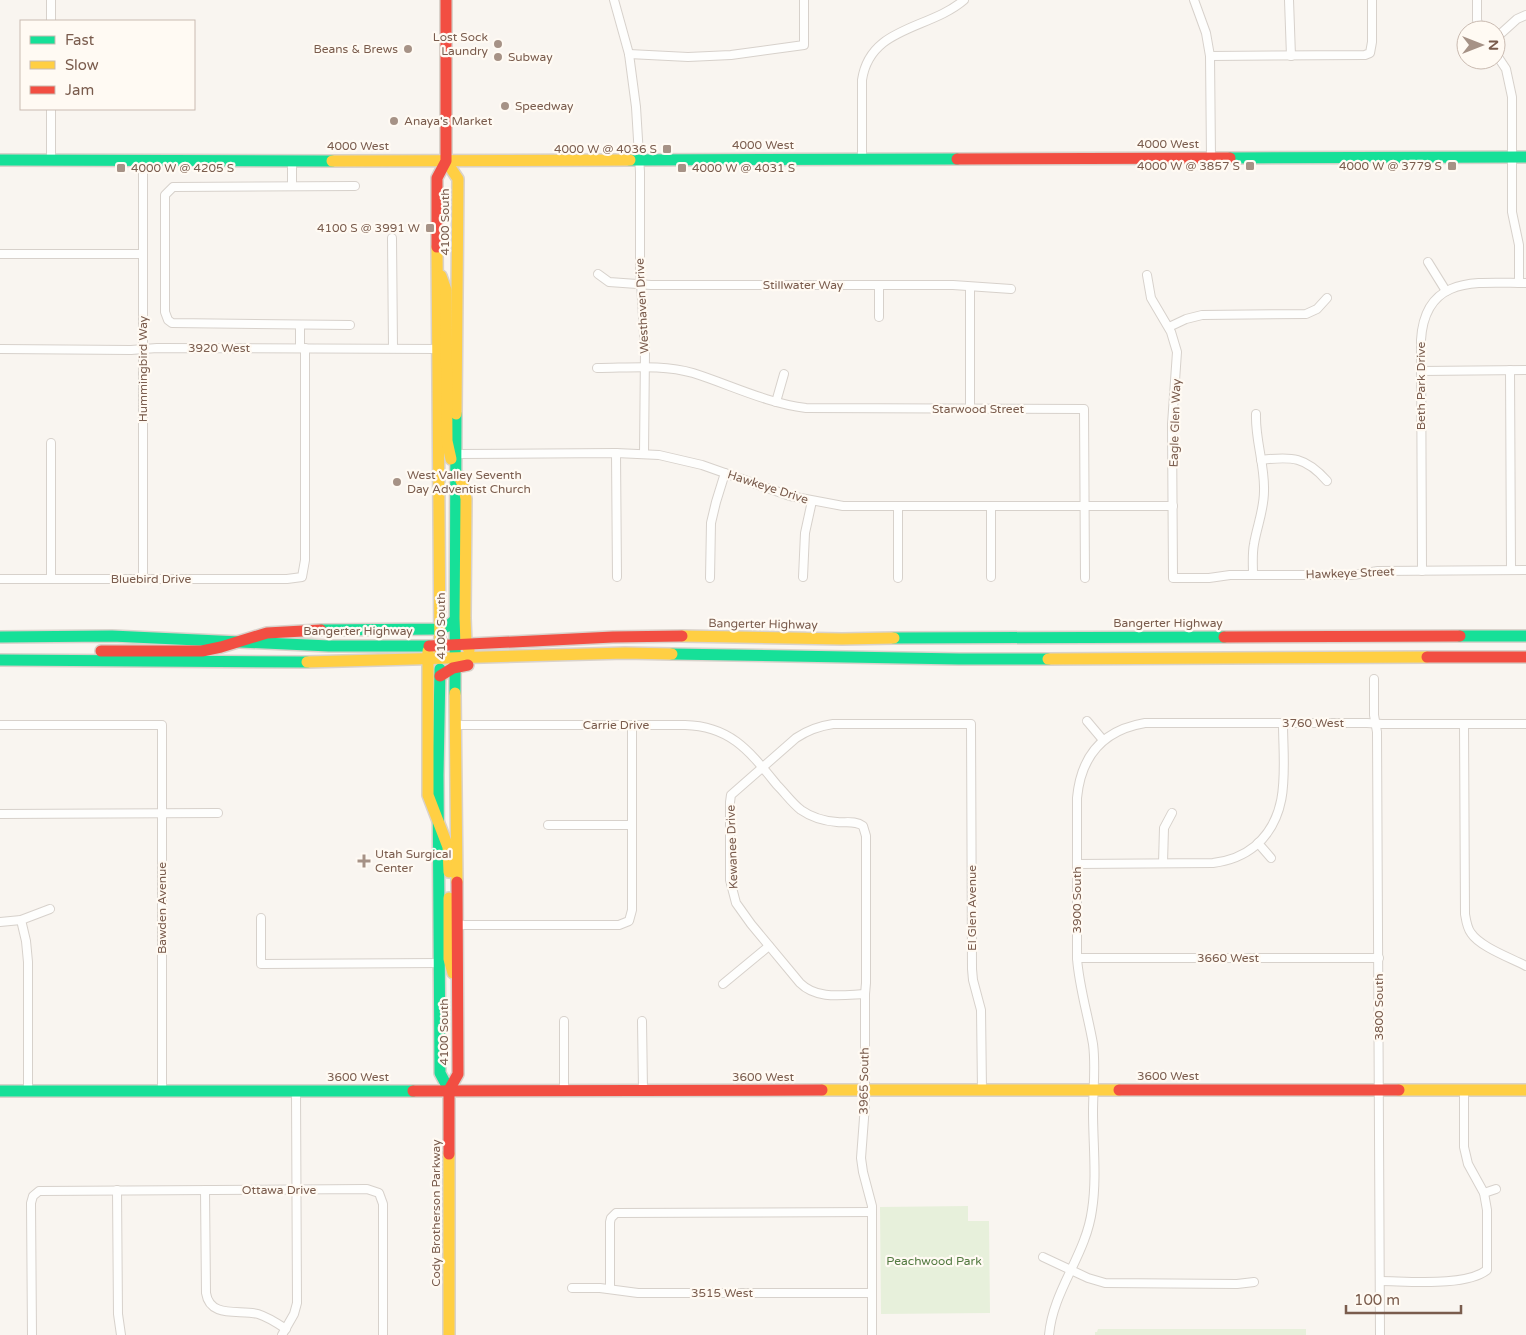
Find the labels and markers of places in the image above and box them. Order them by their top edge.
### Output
place label: Lost Sock Laundry [433,30,489,58]
marker: Lost Sock Laundry [492,38,504,50]
place label: Beans & Brews [313,42,398,56]
marker: Beans & Brews [402,43,414,55]
place label: Subway [508,50,553,64]
marker: Subway [492,51,504,63]
place label: Speedway [515,99,574,113]
marker: Speedway [499,100,511,112]
place label: Anaya's Market [404,114,493,128]
marker: Anaya's Market [388,115,400,127]
place label: 4000 W @ 4036 S [554,142,657,156]
marker: 4000 W @ 4036 S [661,143,673,155]
place label: 4000 W @ 3857 S [1137,159,1240,173]
place label: 4000 W @ 3779 S [1339,159,1442,173]
marker: 4000 W @ 3857 S [1244,160,1256,172]
marker: 4000 W @ 3779 S [1446,160,1458,172]
place label: 4000 W @ 4205 S [131,161,234,175]
place label: 4000 W @ 4031 S [692,161,795,175]
marker: 4000 W @ 4205 S [115,162,127,174]
marker: 4000 W @ 4031 S [676,162,688,174]
place label: 4100 S @ 3991 W [317,221,420,235]
marker: 4100 S @ 3991 W [424,222,436,234]
place label: West Valley Seventh Day Adventist Church [407,468,531,496]
marker: West Valley Seventh Day Adventist Church [391,476,403,488]
place label: Utah Surgical Center [375,847,451,875]
marker: Utah Surgical Center [357,854,371,868]

